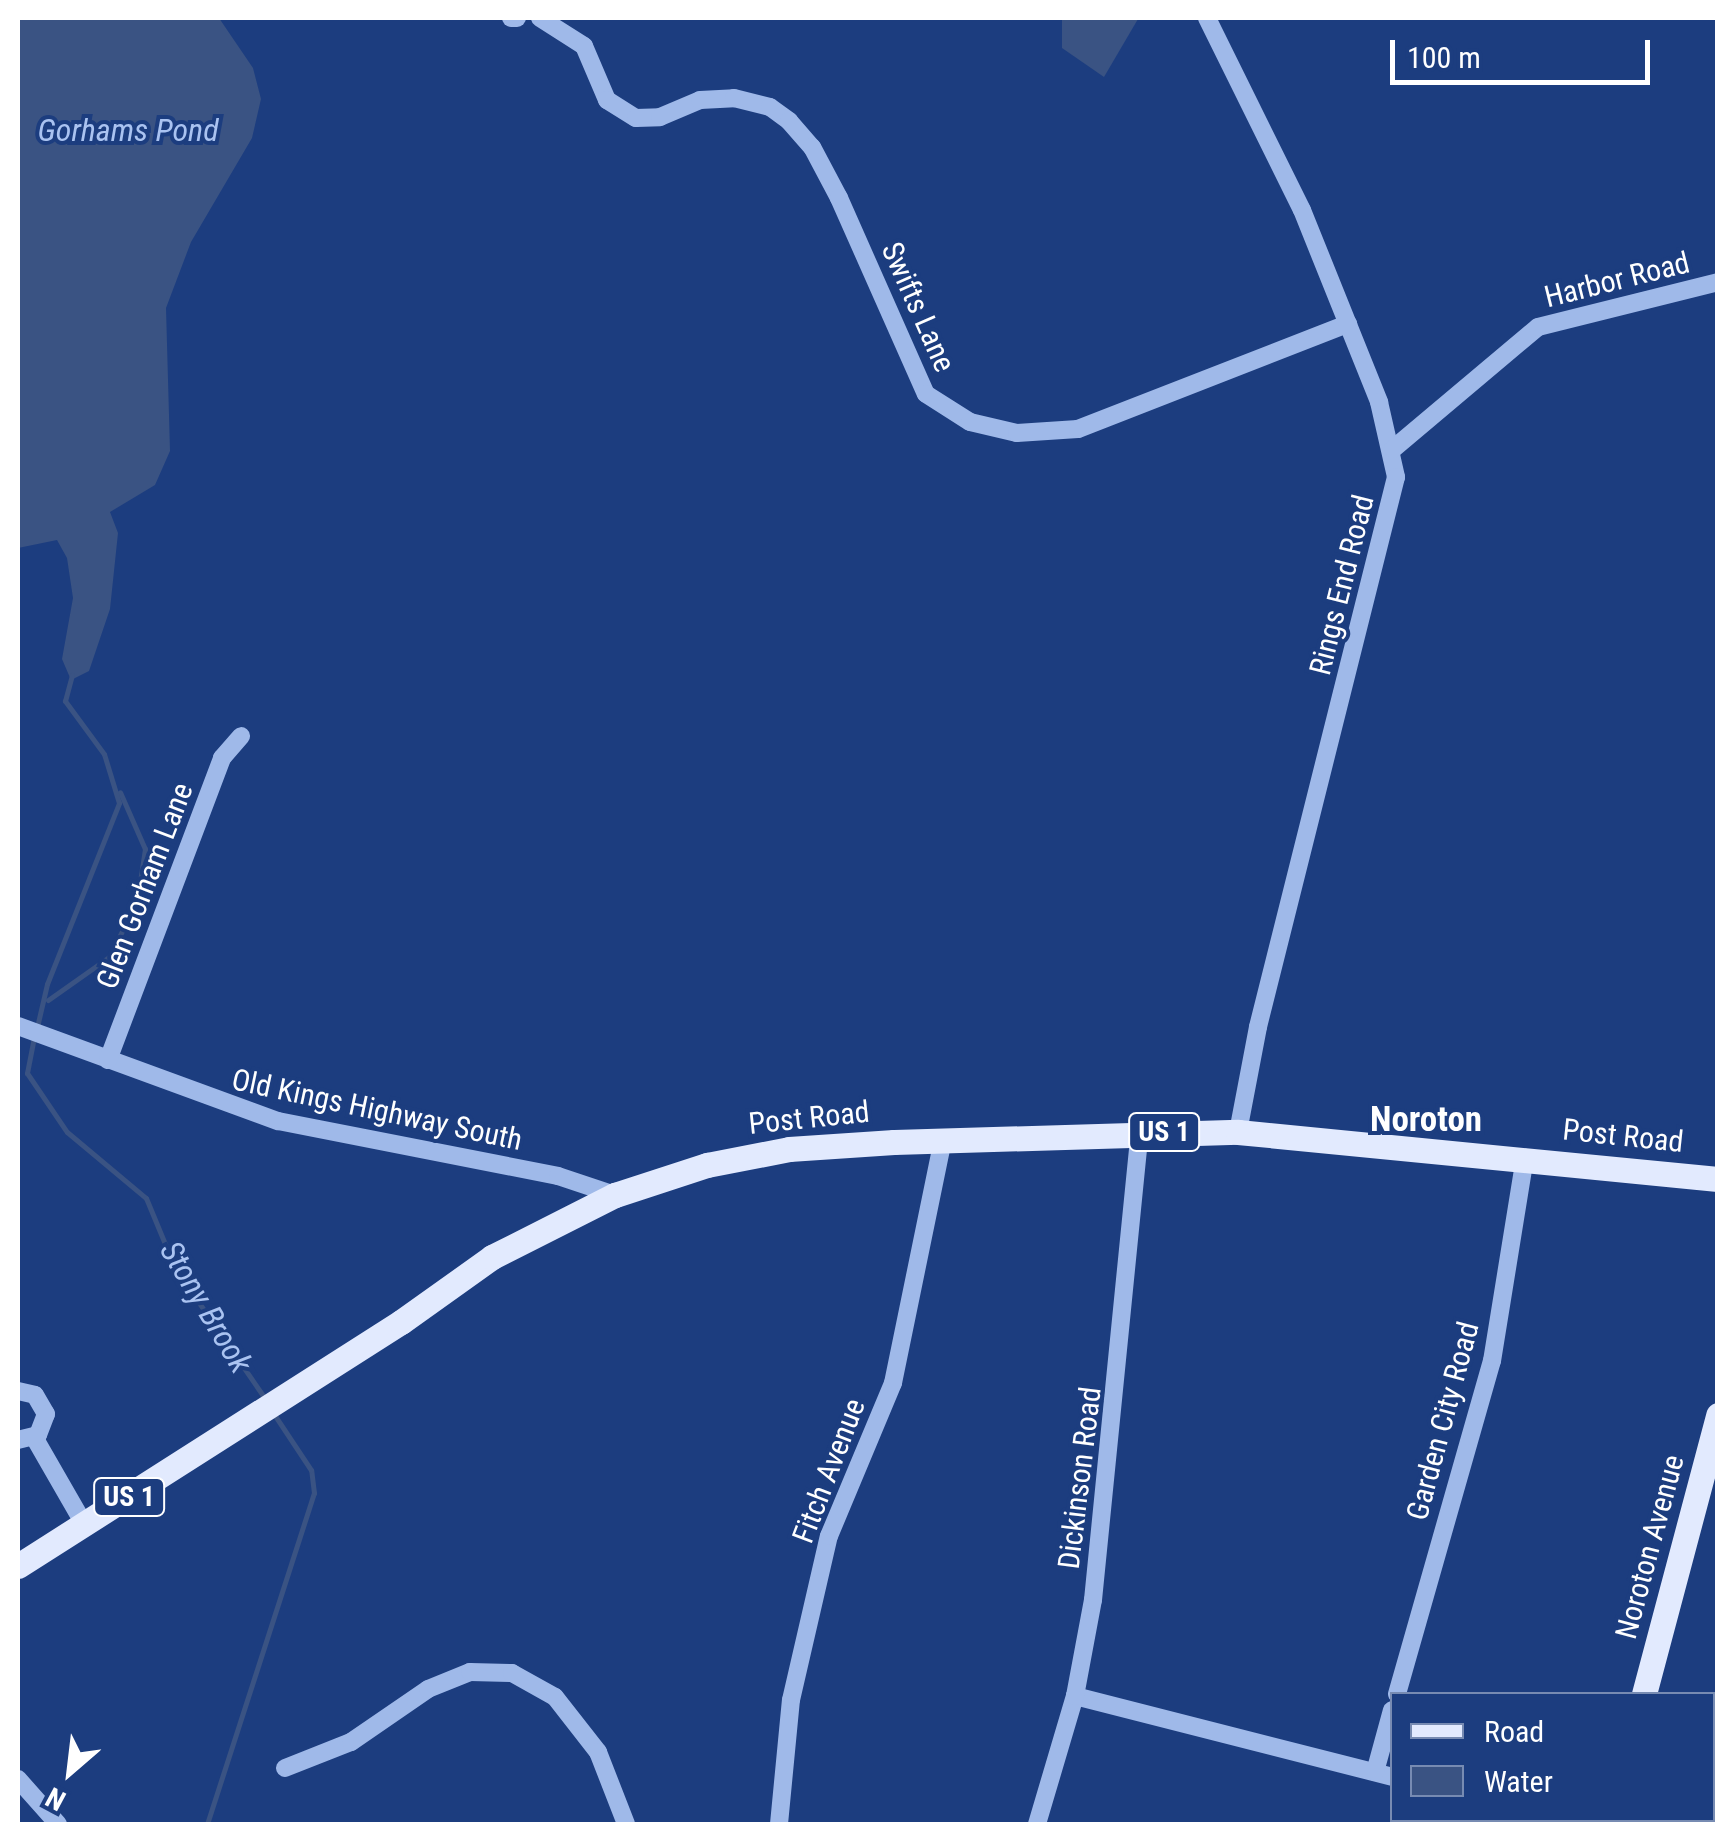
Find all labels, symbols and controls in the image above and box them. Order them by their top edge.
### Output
scale bar [1395,20,1655,82]
text: 100 m [1407,40,1481,75]
water label: Gorhams Pond [37,111,219,149]
street label: Swifts Lane [873,237,963,377]
street label: Harbor Road [1541,245,1693,315]
street label: Rings End Road [1302,491,1382,679]
street label: Glen Gorham Lane [89,778,201,994]
street label: Old Kings Highway South [228,1062,526,1158]
street label: Post Road [747,1094,871,1142]
district label: Noroton [1370,1099,1482,1141]
road number: US 1 [1126,1109,1202,1155]
street label: Post Road [1561,1112,1685,1160]
water label: Stony Brook [152,1234,260,1380]
street label: Garden City Road [1399,1318,1487,1524]
street label: Dickinson Road [1051,1385,1109,1571]
street label: Fitch Avenue [785,1394,873,1548]
street label: Noroton Avenue [1608,1451,1692,1643]
road number: US 1 [92,1474,166,1520]
legend [1390,1692,1715,1822]
text: Road [1484,1714,1544,1749]
north arrow [20,1722,120,1822]
text: Water [1484,1764,1553,1799]
text: N [40,1780,71,1818]

